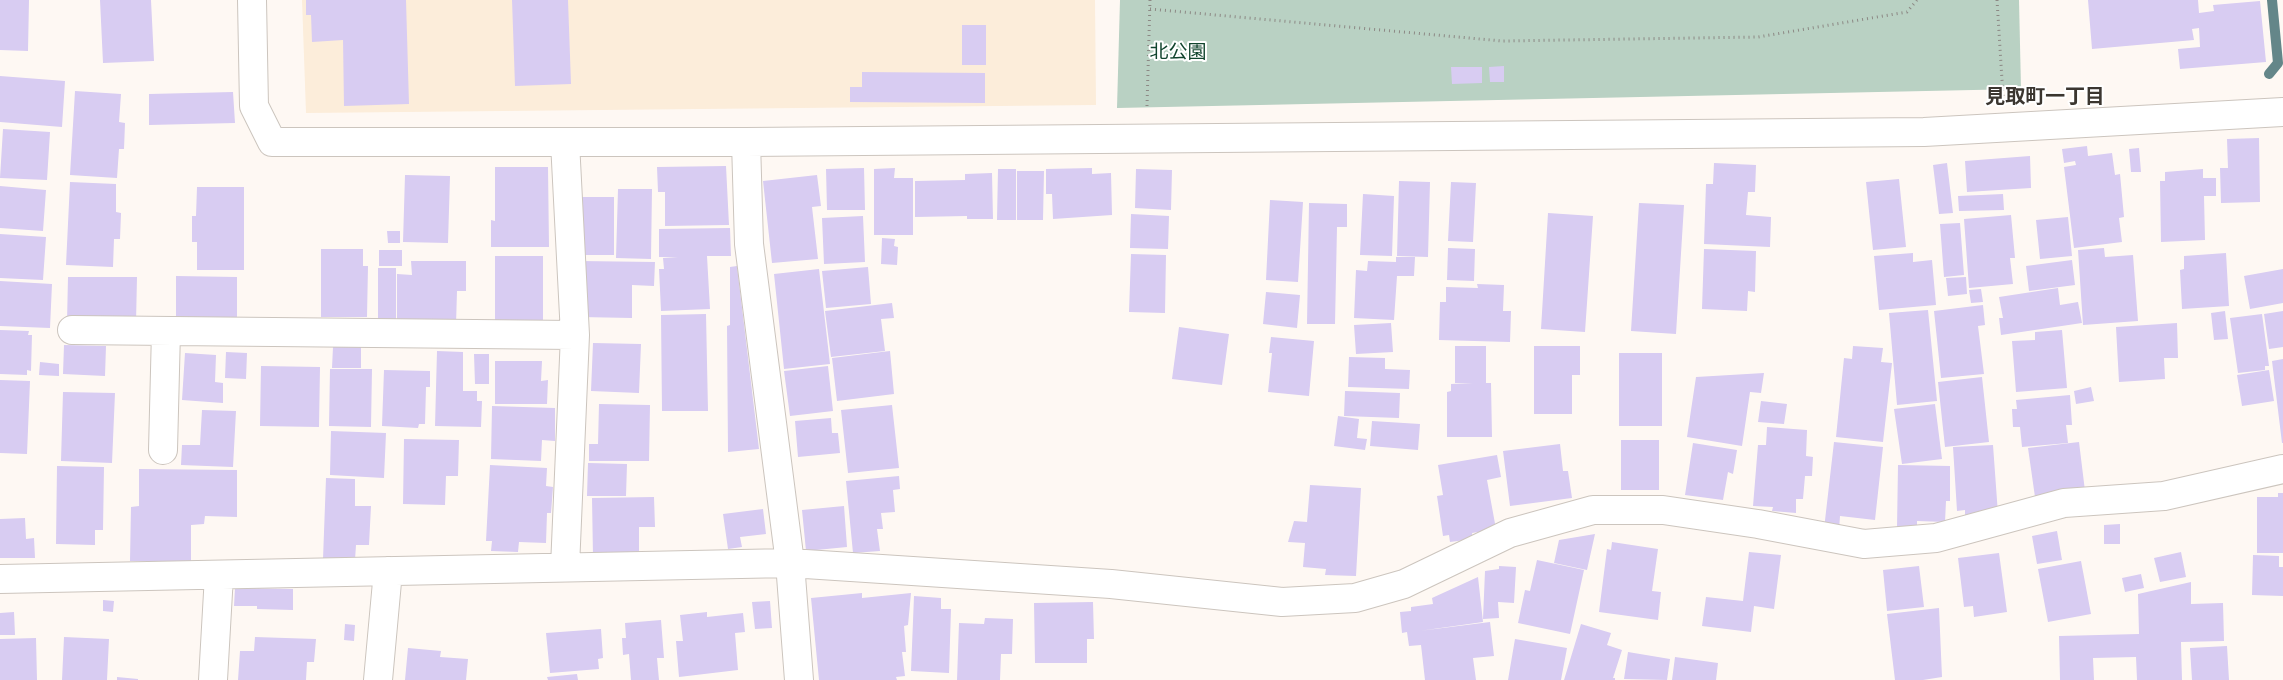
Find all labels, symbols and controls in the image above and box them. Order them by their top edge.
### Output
park label: 北公園 [1150,42,1206,64]
district label: 見取町一丁目 [1985,86,2105,110]

